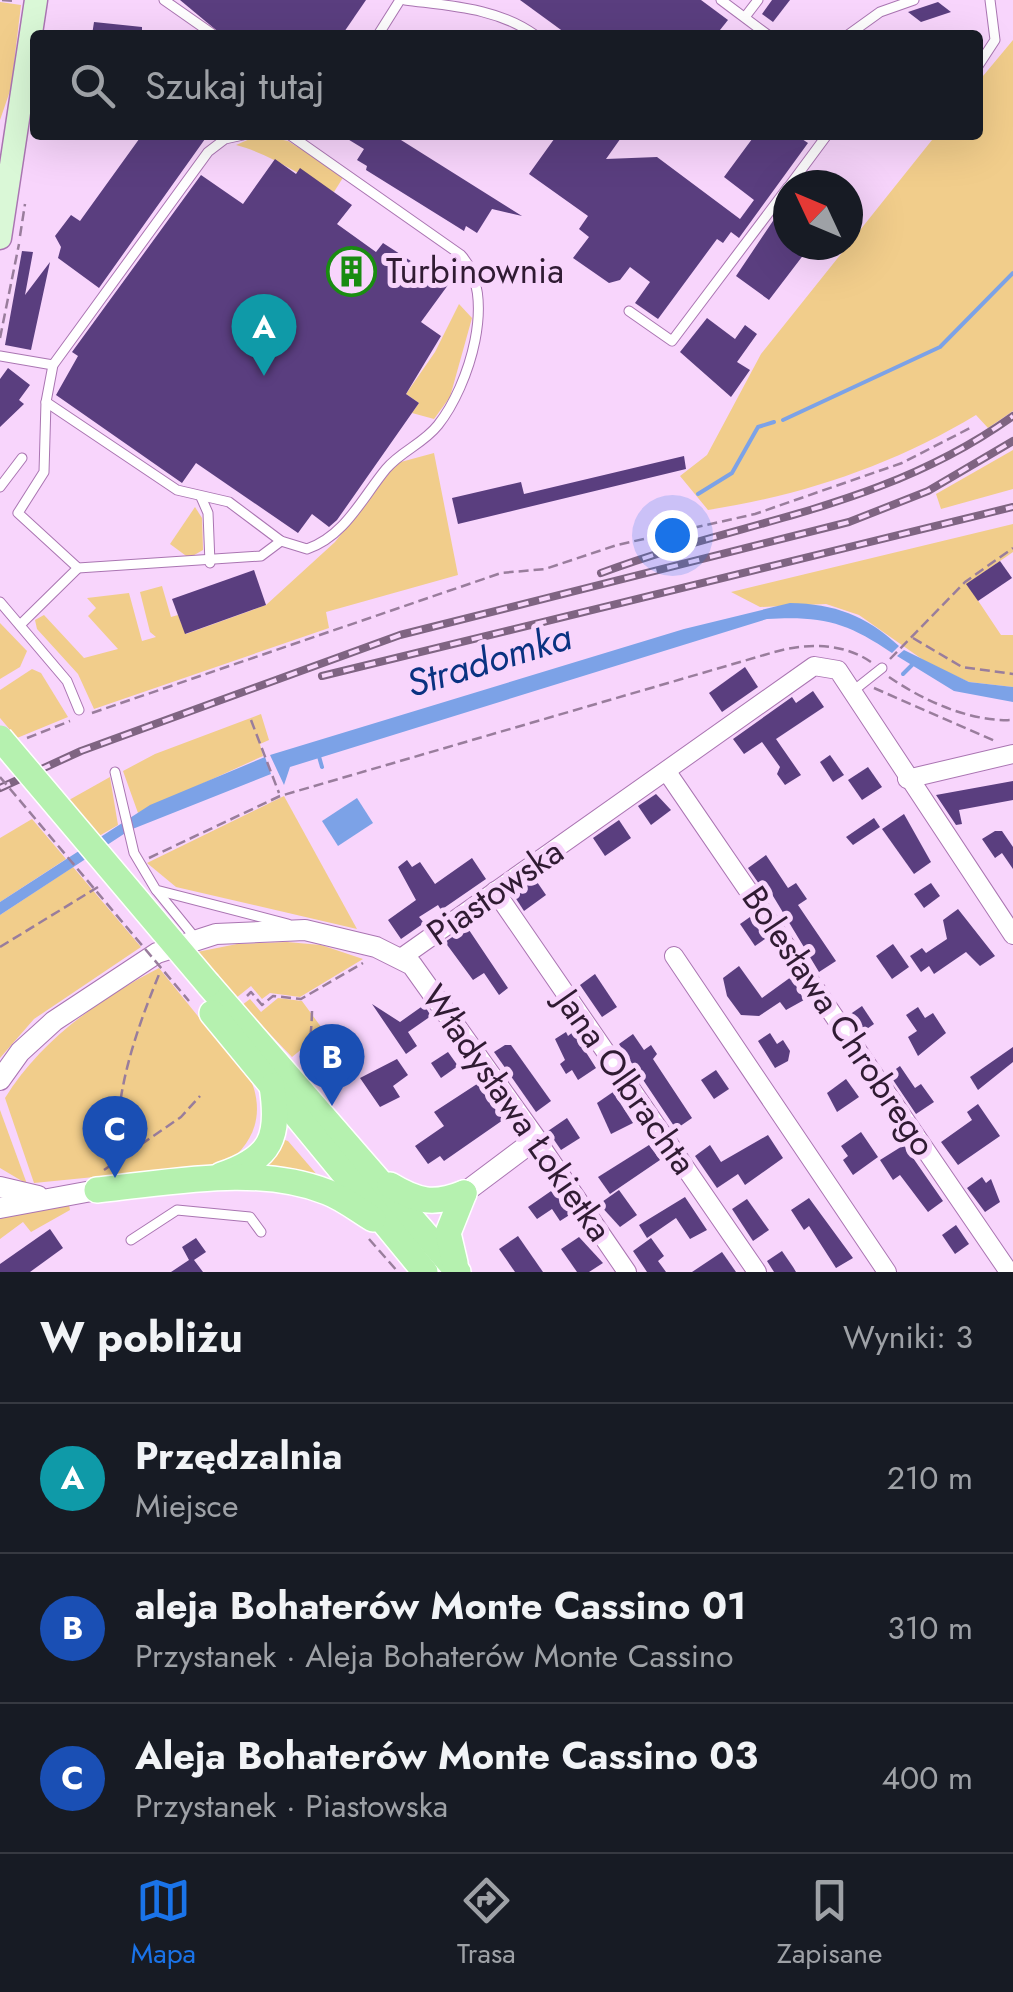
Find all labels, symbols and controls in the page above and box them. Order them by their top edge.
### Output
search box [30,30,983,140]
icon: search [65,58,120,113]
text: Szukaj tutaj [145,58,325,113]
north arrow [773,170,863,260]
building icon: Turbinownia [325,245,377,297]
place label: Turbinownia [386,246,564,296]
pin: A [232,294,296,376]
your location [647,510,698,561]
water label: Stradomka [400,608,578,711]
street label: Piastowska [417,827,573,957]
street label: Bolesława Chrobrego [730,876,948,1166]
street label: Władysława Łokietka [410,975,624,1251]
street label: Jana Olbrachta [541,976,708,1185]
pin: B [300,1024,364,1106]
pin: C [82,1096,148,1178]
text: W pobliżu [40,1307,243,1368]
text: Wyniki: 3 [843,1314,973,1360]
text: Przędzalnia [135,1428,343,1483]
text: A [61,1455,84,1501]
text: 210 m [887,1455,973,1501]
text: Miejsce [135,1483,238,1529]
text: aleja Bohaterów Monte Cassino 01 [135,1578,746,1633]
text: B [62,1605,83,1651]
text: 310 m [887,1605,973,1651]
text: Przystanek · Aleja Bohaterów Monte Cassino [135,1633,733,1679]
text: Aleja Bohaterów Monte Cassino 03 [135,1728,758,1783]
text: C [61,1755,84,1801]
text: 400 m [881,1755,973,1801]
text: Przystanek · Piastowska [135,1783,448,1829]
tab: Mapa [130,1873,196,1974]
tab: Trasa [457,1873,516,1974]
tab: Zapisane [777,1873,882,1974]

